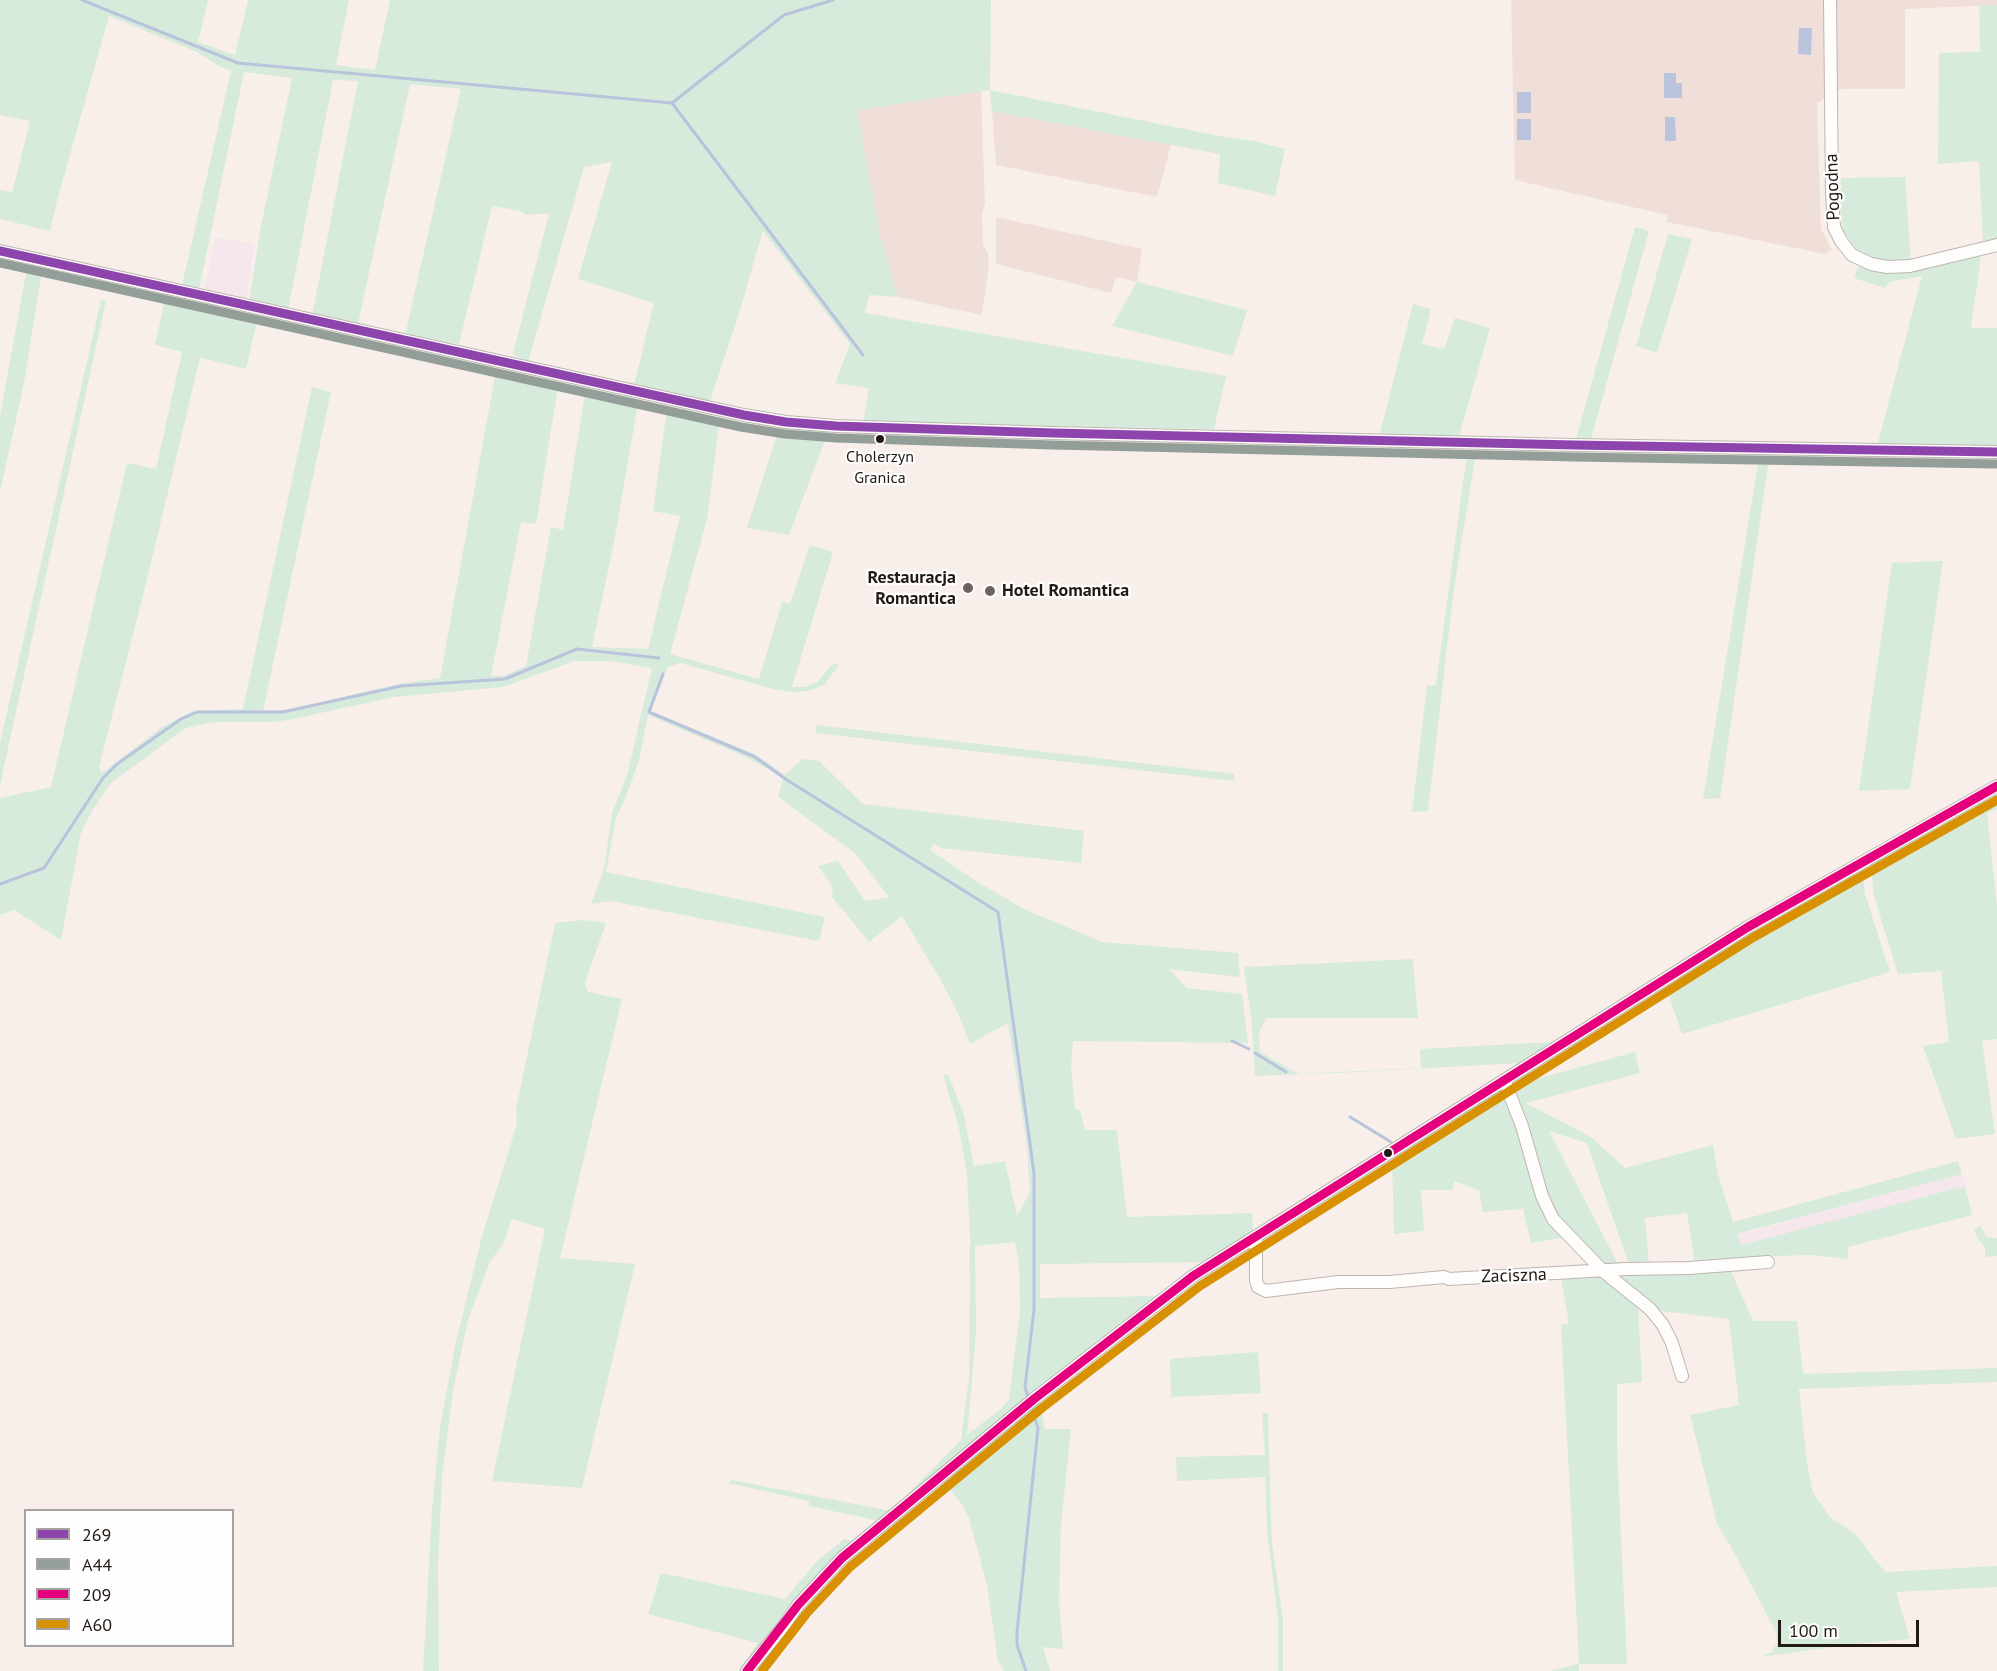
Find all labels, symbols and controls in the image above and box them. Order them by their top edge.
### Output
street label: Pogodna [1821,153,1845,221]
marker: Cholerzyn Granica [874,433,886,445]
place label: Cholerzyn Granica [846,447,914,485]
place label: Restauracja Romantica [868,567,956,610]
place label: Hotel Romantica [1002,580,1129,602]
marker: Restauracja Romantica [961,581,975,595]
marker: Hotel Romantica [983,584,997,598]
unlabelled marker [1382,1147,1394,1159]
street label: Zaciszna [1481,1264,1547,1288]
legend [24,1509,234,1647]
text: 269 [82,1523,111,1546]
text: A44 [82,1553,112,1576]
text: 209 [82,1583,111,1606]
scale bar [1781,1608,1922,1646]
text: A60 [82,1613,112,1636]
text: 100 m [1789,1619,1838,1642]

